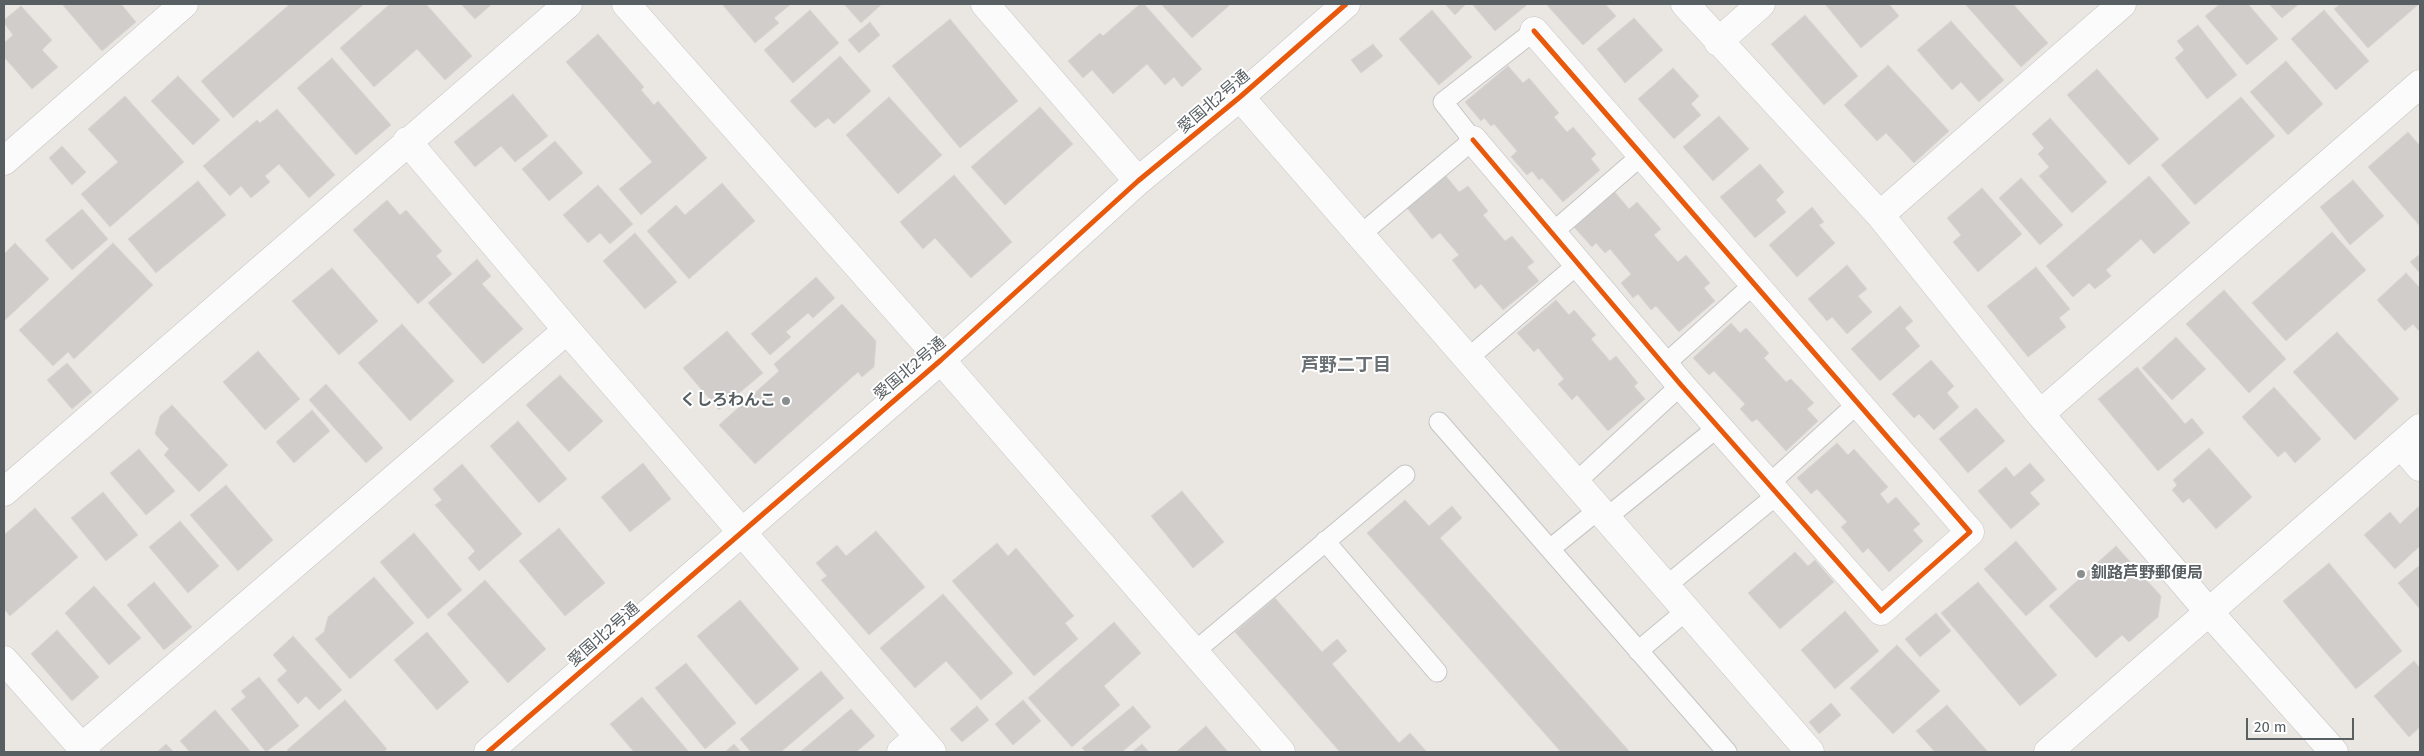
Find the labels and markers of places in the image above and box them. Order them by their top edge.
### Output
place label: くしろわんこ [680,391,776,411]
marker: くしろわんこ [780,395,792,407]
place label: 釧路芦野郵便局 [2091,564,2203,584]
marker: 釧路芦野郵便局 [2075,568,2087,580]

